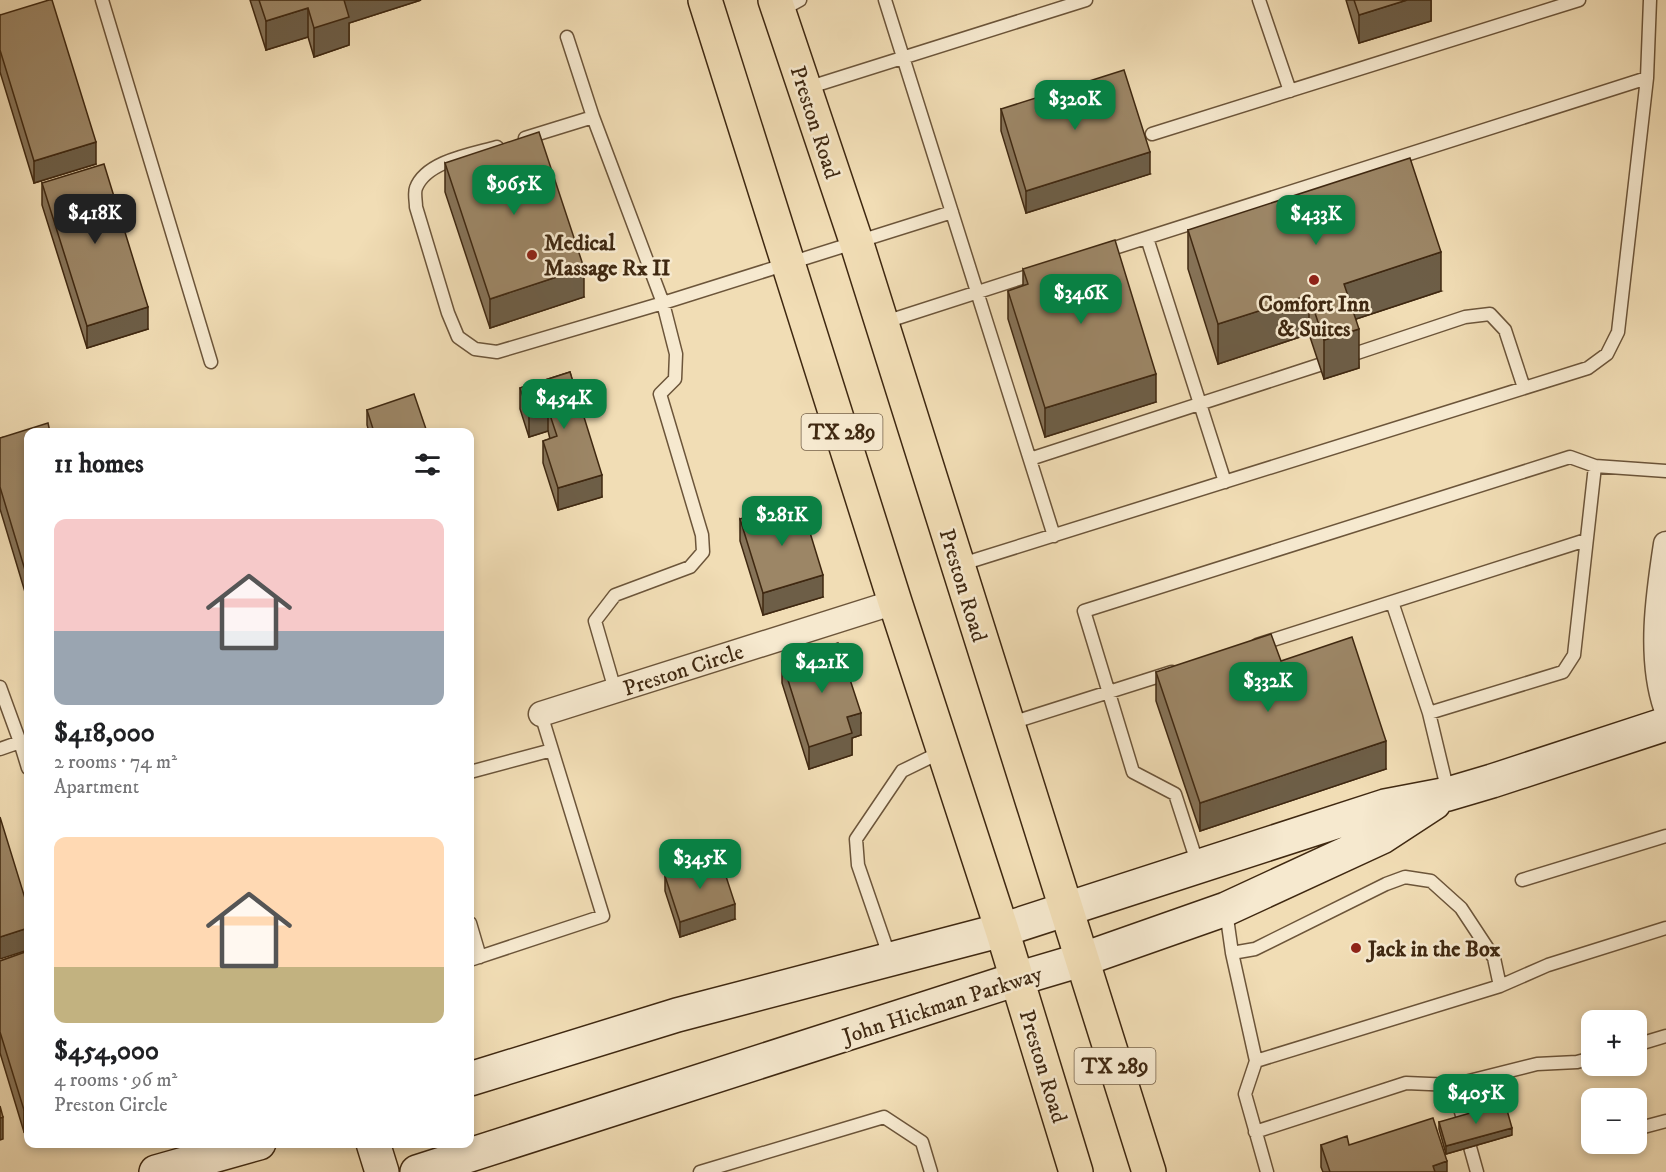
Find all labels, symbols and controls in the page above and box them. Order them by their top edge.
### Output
street label: Preston Road [784,63,845,182]
pin: $320K [1033,80,1117,131]
text: $320K [1048,87,1102,112]
pin: $965K [472,165,556,216]
text: $965K [486,172,542,197]
pin: $418K [53,194,137,245]
pin: $433K [1274,195,1358,246]
text: $418K [68,201,122,226]
text: $433K [1290,202,1342,227]
place label: Medical Massage Rx II [544,230,670,282]
marker: Medical Massage Rx II [525,248,539,262]
marker: Comfort Inn & Suites [1307,273,1321,287]
pin: $346K [1039,274,1123,325]
text: $346K [1054,281,1108,306]
place label: Comfort Inn & Suites [1258,291,1370,343]
pin: $454K [522,379,606,430]
text: $454K [536,386,592,411]
road number: TX 289 [802,414,882,450]
text: 11 homes [54,448,144,481]
icon: filters [411,448,444,481]
pin: $281K [740,496,824,547]
text: $281K [756,503,808,528]
street label: Preston Road [933,526,993,645]
icon: home [195,558,303,666]
street label: Preston Circle [620,638,747,703]
pin: $421K [780,643,864,694]
text: $421K [795,650,849,675]
pin: $332K [1226,662,1310,713]
text: $332K [1243,669,1293,694]
text: $418,000 [54,717,155,750]
text: 2 rooms · 74 m² [54,750,177,775]
text: Apartment [54,775,139,800]
pin: $345K [658,839,742,890]
text: $345K [673,846,727,871]
icon: home [195,876,303,984]
place label: Jack in the Box [1365,936,1501,963]
marker: Jack in the Box [1349,941,1363,955]
street label: John Hickman Parkway [837,960,1046,1051]
street label: Preston Road [1013,1007,1073,1126]
map controls [1581,1010,1647,1154]
button: + [1581,1010,1647,1076]
text: $454,000 [54,1035,159,1068]
road number: TX 289 [1074,1048,1156,1084]
text: 4 rooms · 96 m² [54,1068,177,1093]
pin: $405K [1434,1074,1518,1125]
text: $405K [1447,1081,1505,1106]
button: − [1581,1088,1647,1154]
text: Preston Circle [54,1093,167,1118]

